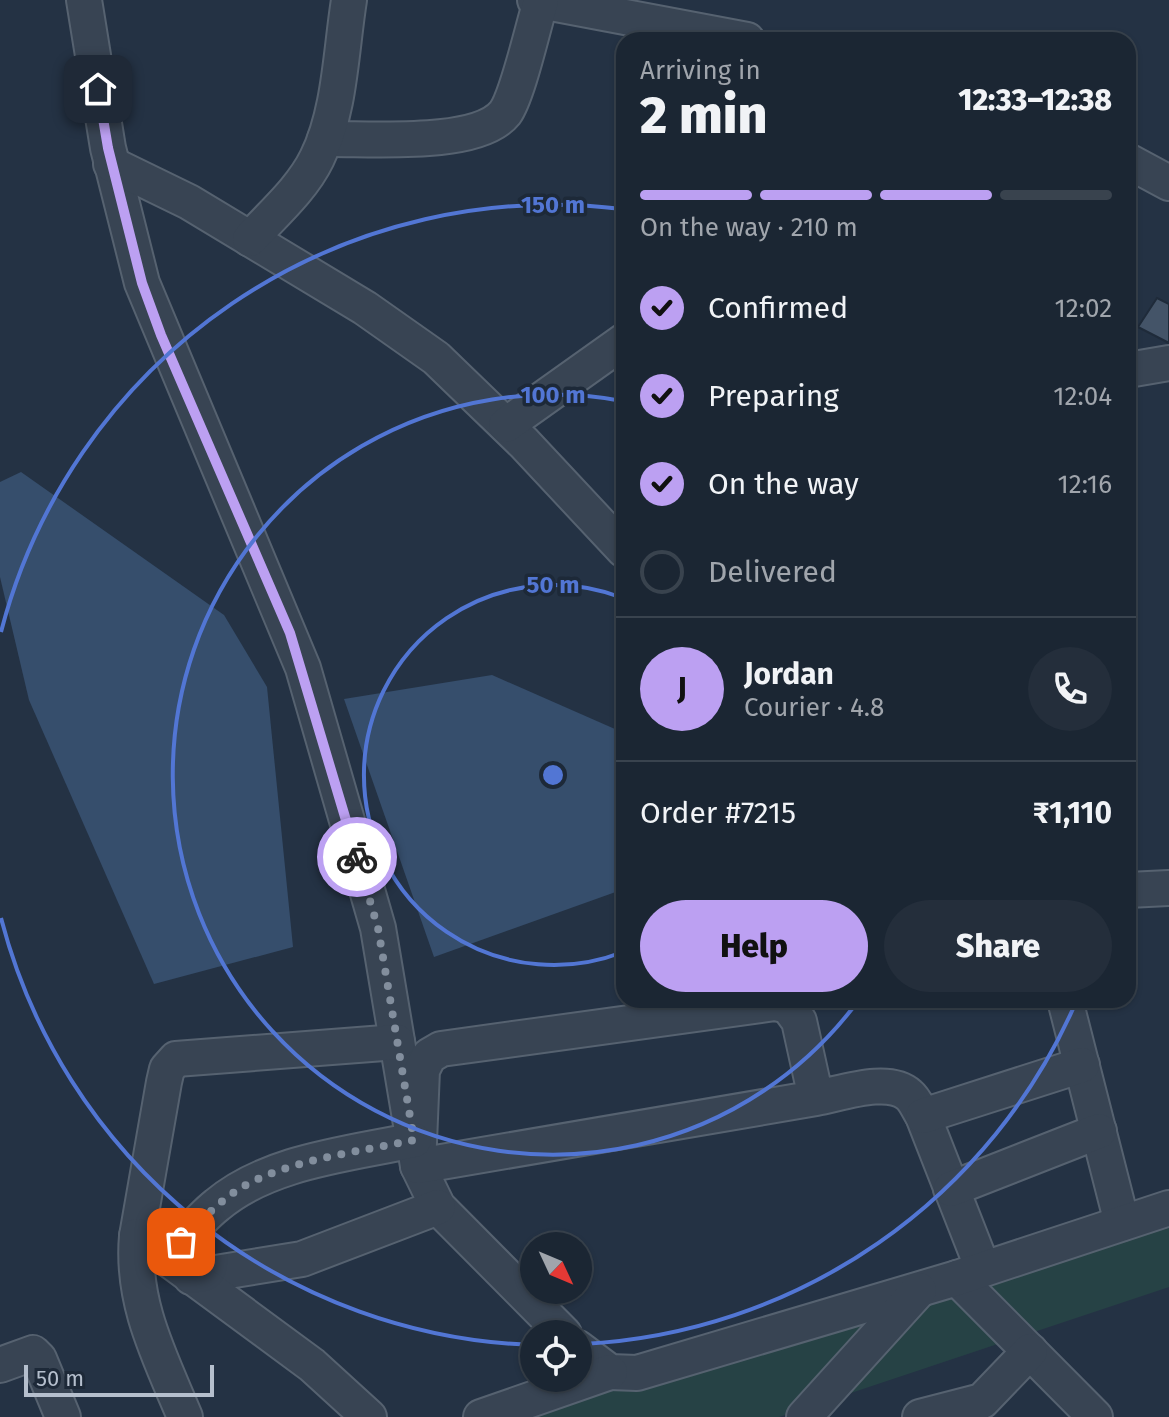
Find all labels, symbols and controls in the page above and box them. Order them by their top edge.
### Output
pin [64,55,132,123]
text: Arriving in [640,55,761,86]
icon: home [76,67,120,111]
text: 12:33–12:38 [958,82,1112,118]
text: 2 min [640,84,767,147]
text: 150 m [521,191,585,219]
text: On the way · 210 m [640,212,858,243]
icon: check [640,286,684,330]
text: Confirmed [708,290,848,326]
text: 12:02 [1055,293,1112,324]
icon: check [640,374,684,418]
text: Preparing [708,378,839,414]
text: 100 m [520,381,586,409]
text: 12:04 [1053,381,1112,412]
icon: check [640,462,684,506]
text: On the way [708,466,859,502]
text: 12:16 [1058,469,1112,500]
text: Delivered [708,554,837,590]
text: 50 m [527,571,579,599]
button: phone [1028,647,1112,731]
text: Jordan [744,656,834,692]
text: J [677,671,687,707]
text: Courier · 4.8 [744,692,884,723]
centre of rings [539,761,567,789]
text: Order #7215 [640,795,796,831]
text: ₹1,110 [1033,795,1112,831]
courier [317,817,397,897]
icon: bike [335,835,379,879]
button: Help [640,900,868,992]
button: Share [884,900,1112,992]
pin [147,1208,215,1276]
icon: bag [159,1220,203,1264]
north arrow [520,1232,592,1304]
map controls [520,1232,592,1392]
button: locate [520,1320,592,1392]
scale bar [24,1361,214,1397]
text: 50 m [36,1365,84,1392]

